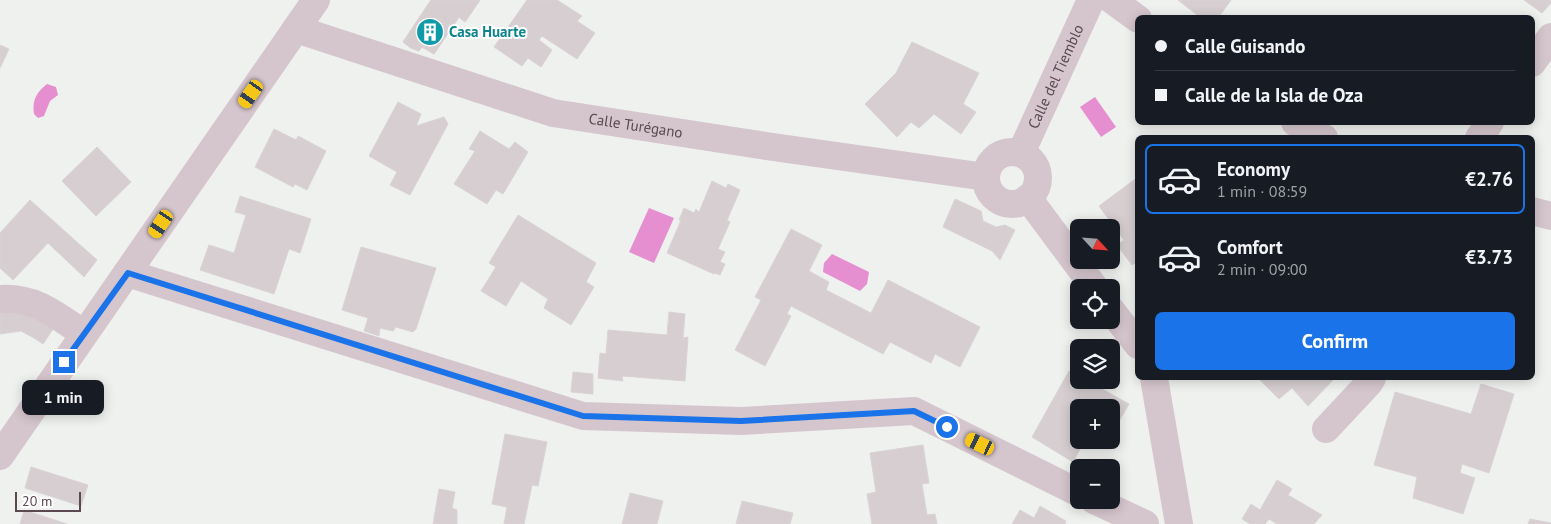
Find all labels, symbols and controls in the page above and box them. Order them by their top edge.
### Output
building icon: Casa Huarte [415,17,445,47]
street label: Calle del Tiemblo [1023,21,1088,132]
place label: Casa Huarte [449,22,526,41]
text: Calle Guisando [1185,34,1305,58]
car [236,77,265,111]
text: Calle de la Isla de Oza [1185,83,1363,107]
street label: Calle Turégano [587,109,684,142]
icon: car [1157,157,1202,202]
text: Economy [1217,157,1290,181]
text: €2.76 [1465,167,1513,191]
text: 1 min · 08:59 [1217,181,1307,201]
car [146,207,175,241]
north arrow [1070,219,1120,269]
map controls [1070,219,1120,509]
icon: car [1157,235,1202,280]
text: Comfort [1217,235,1283,259]
text: €3.73 [1465,245,1513,269]
text: 2 min · 09:00 [1217,259,1307,279]
button: locate [1070,279,1120,329]
button: Confirm [1155,312,1515,370]
button: layers [1070,339,1120,389]
route end [53,351,75,373]
callout: 1 min [23,380,105,414]
text: 1 min [43,387,83,407]
button: + [1070,399,1120,449]
route start [936,416,958,438]
car [963,431,996,457]
button: − [1070,459,1120,509]
scale bar [15,489,81,512]
text: 20 m [22,492,52,510]

